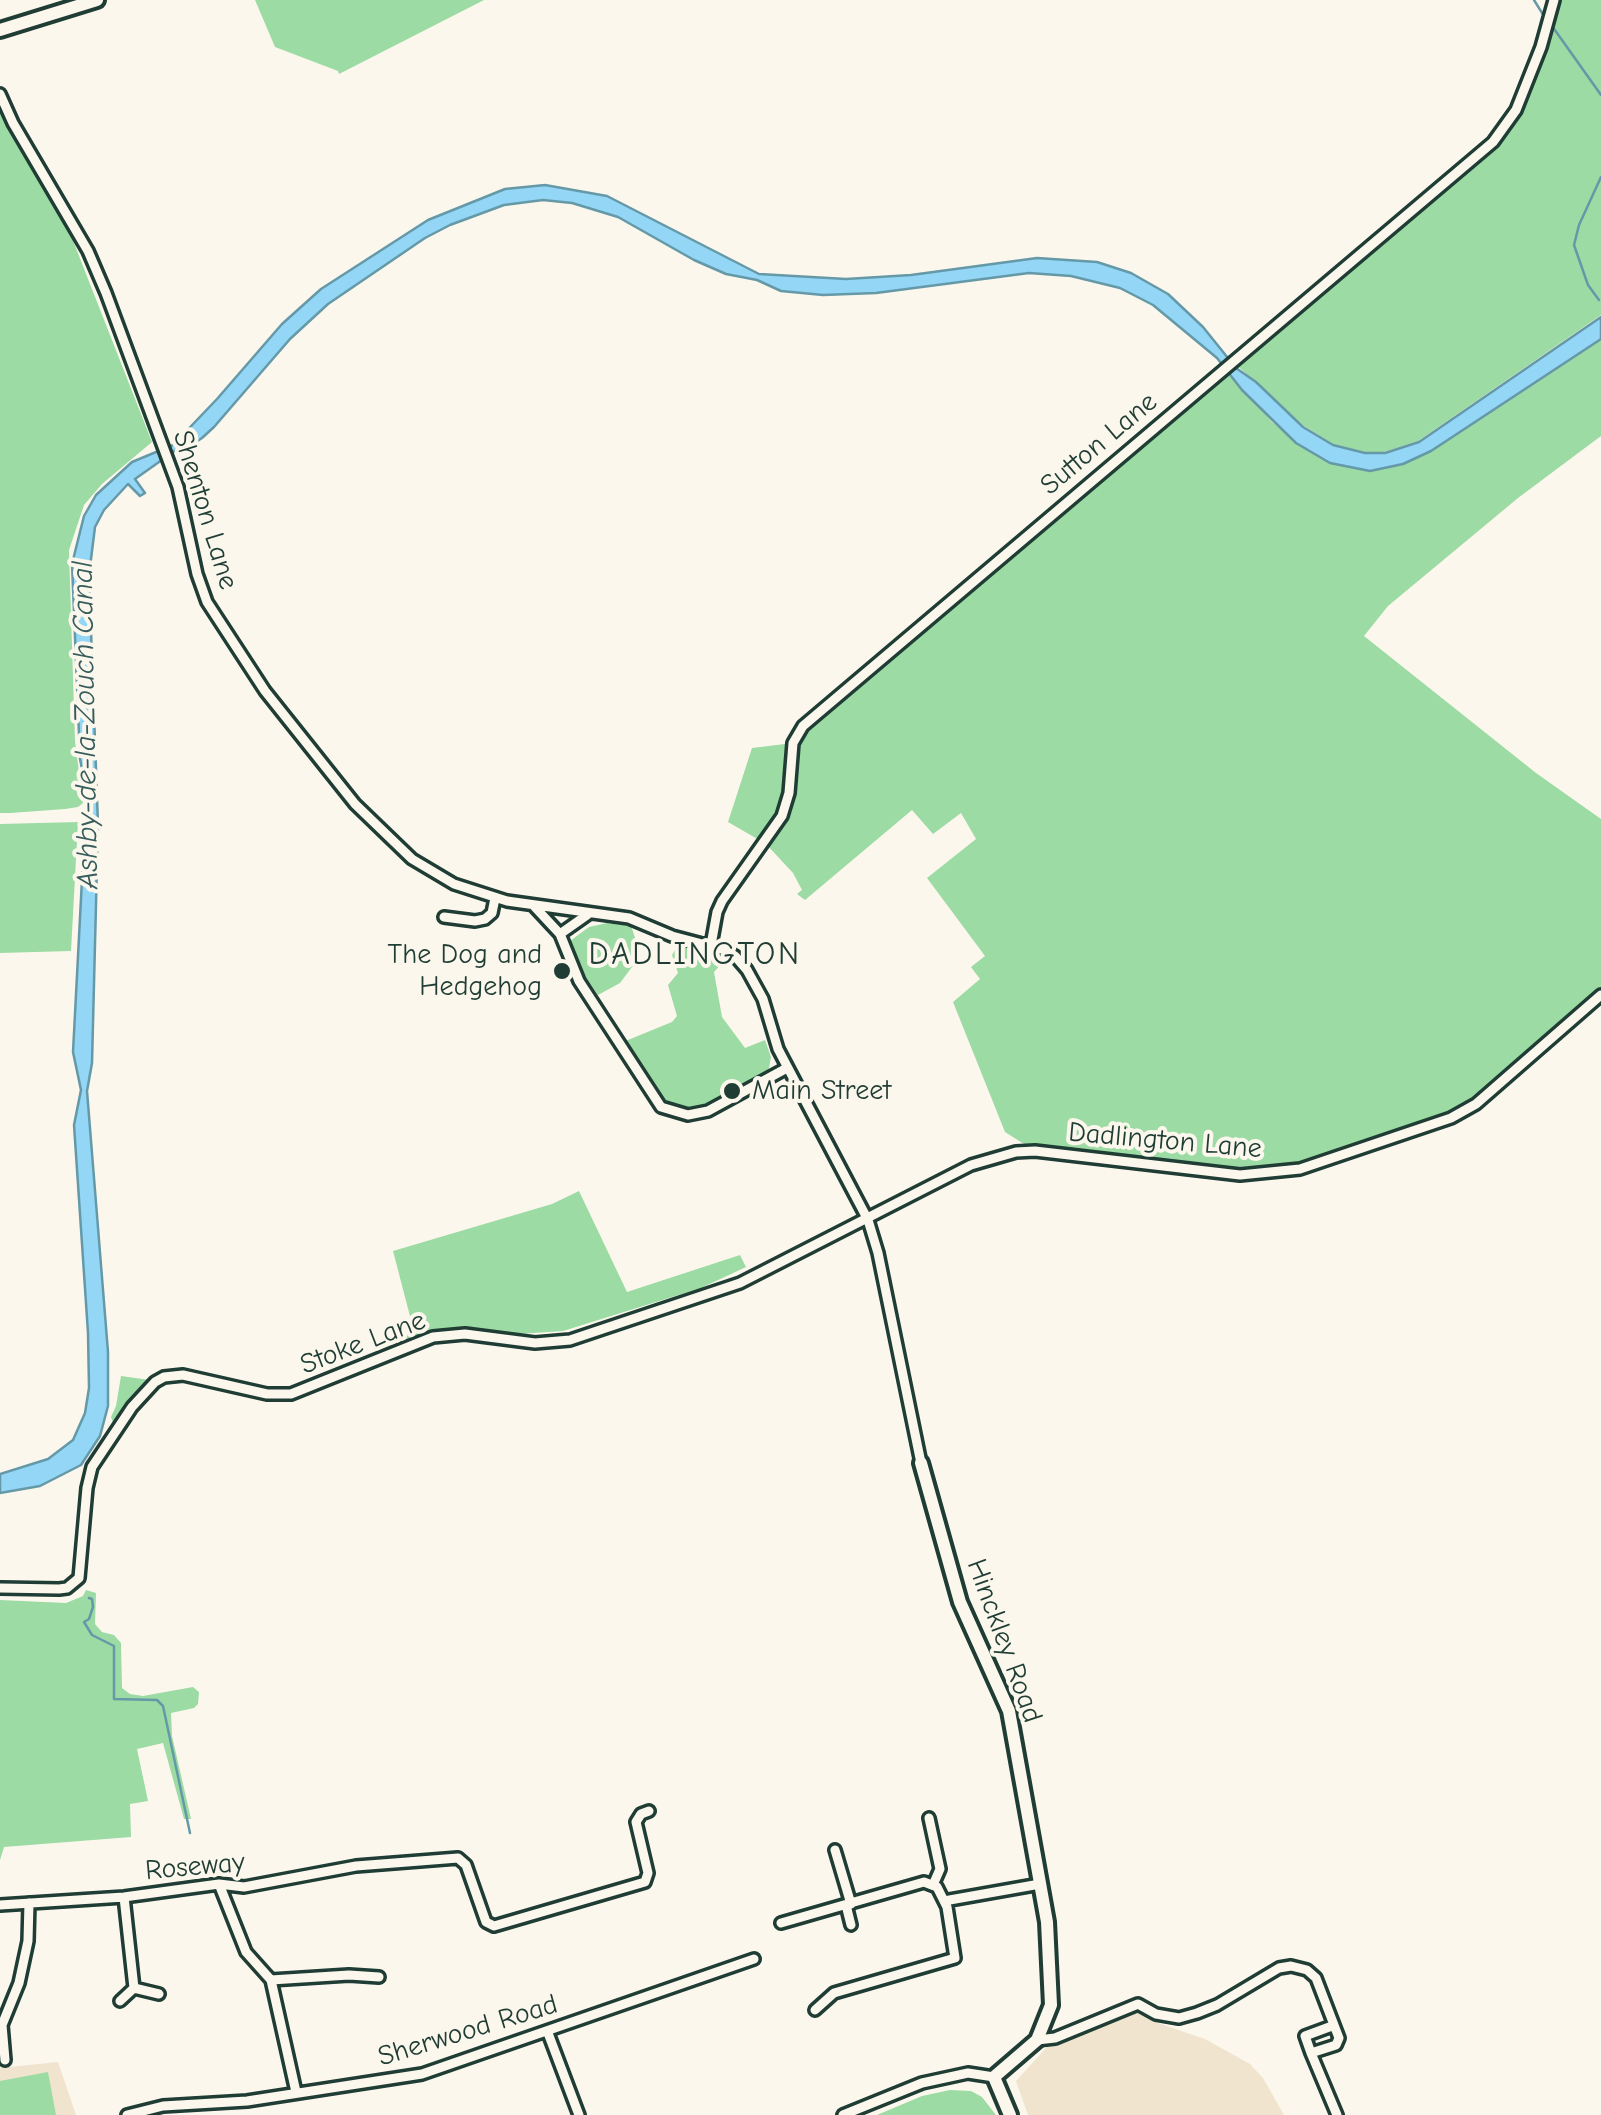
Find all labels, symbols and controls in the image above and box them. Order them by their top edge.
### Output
street label: Sutton Lane [1034,385,1164,503]
street label: Shenton Lane [165,427,245,593]
water label: Ashby-de-la-Zouch Canal [65,561,107,889]
district label: DADLINGTON [589,936,801,974]
place label: The Dog and Hedgehog [388,938,542,1004]
marker: The Dog and Hedgehog [551,960,573,982]
place label: Main Street [752,1074,891,1108]
marker: Main Street [721,1080,743,1102]
street label: Dadlington Lane [1067,1116,1263,1166]
street label: Stoke Lane [296,1304,430,1382]
street label: Hinckley Road [959,1555,1049,1727]
street label: Roseway [144,1846,246,1888]
street label: Sherwood Road [374,1988,562,2074]

